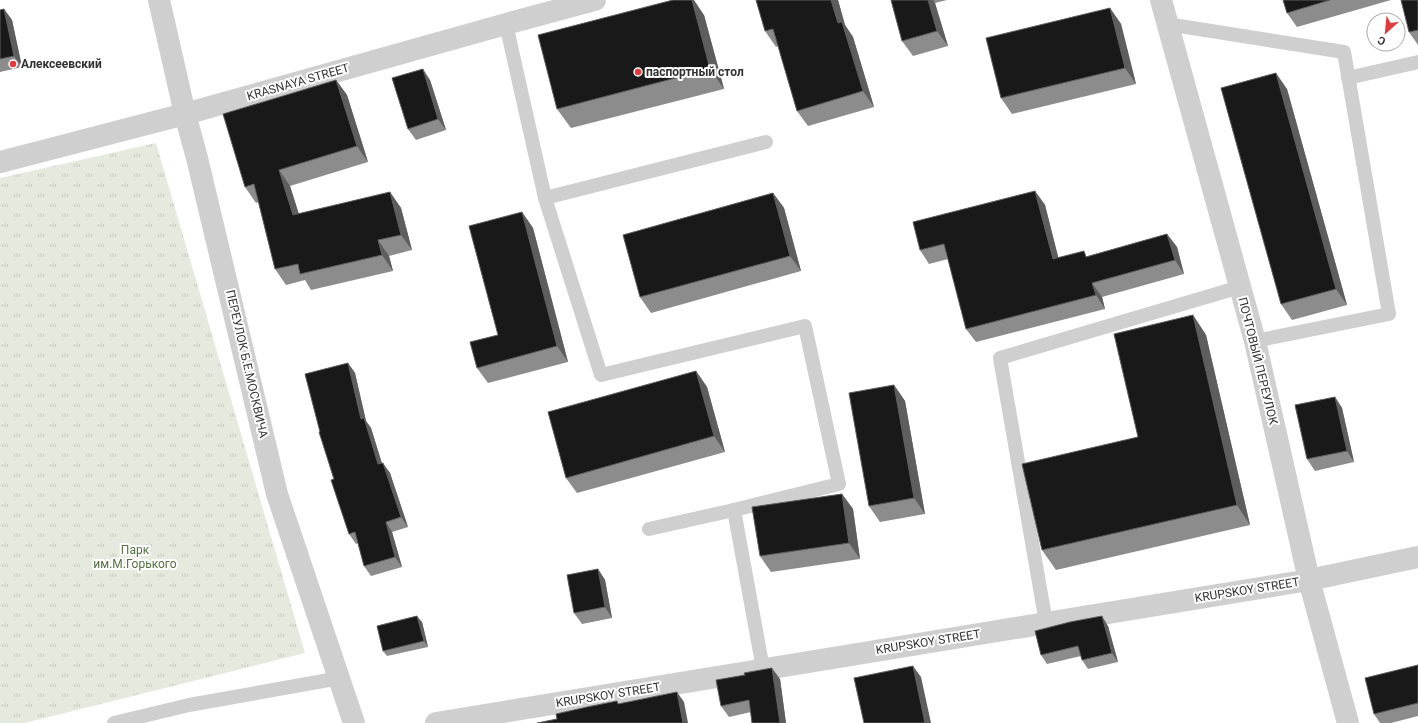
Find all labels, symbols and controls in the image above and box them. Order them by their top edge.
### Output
north arrow [1366,12,1406,52]
text: С [1376,33,1388,48]
place label: Алексеевский [21,57,102,71]
marker: Алексеевский [8,59,18,69]
street label: KRASNAYA STREET [245,61,351,103]
place label: паспортный стол [646,65,744,79]
marker: паспортный стол [633,67,643,77]
street label: ПЕРЕУЛОК Б.Е.МОСКВИЧА [223,289,271,440]
street label: ПОЧТОВЫЙ ПЕРЕУЛОК [1235,296,1282,427]
park label: Парк им.М.Горького [93,543,177,571]
street label: KRUPSKOY STREET [1194,575,1300,605]
street label: KRUPSKOY STREET [875,627,981,657]
street label: KRUPSKOY STREET [555,680,661,710]

